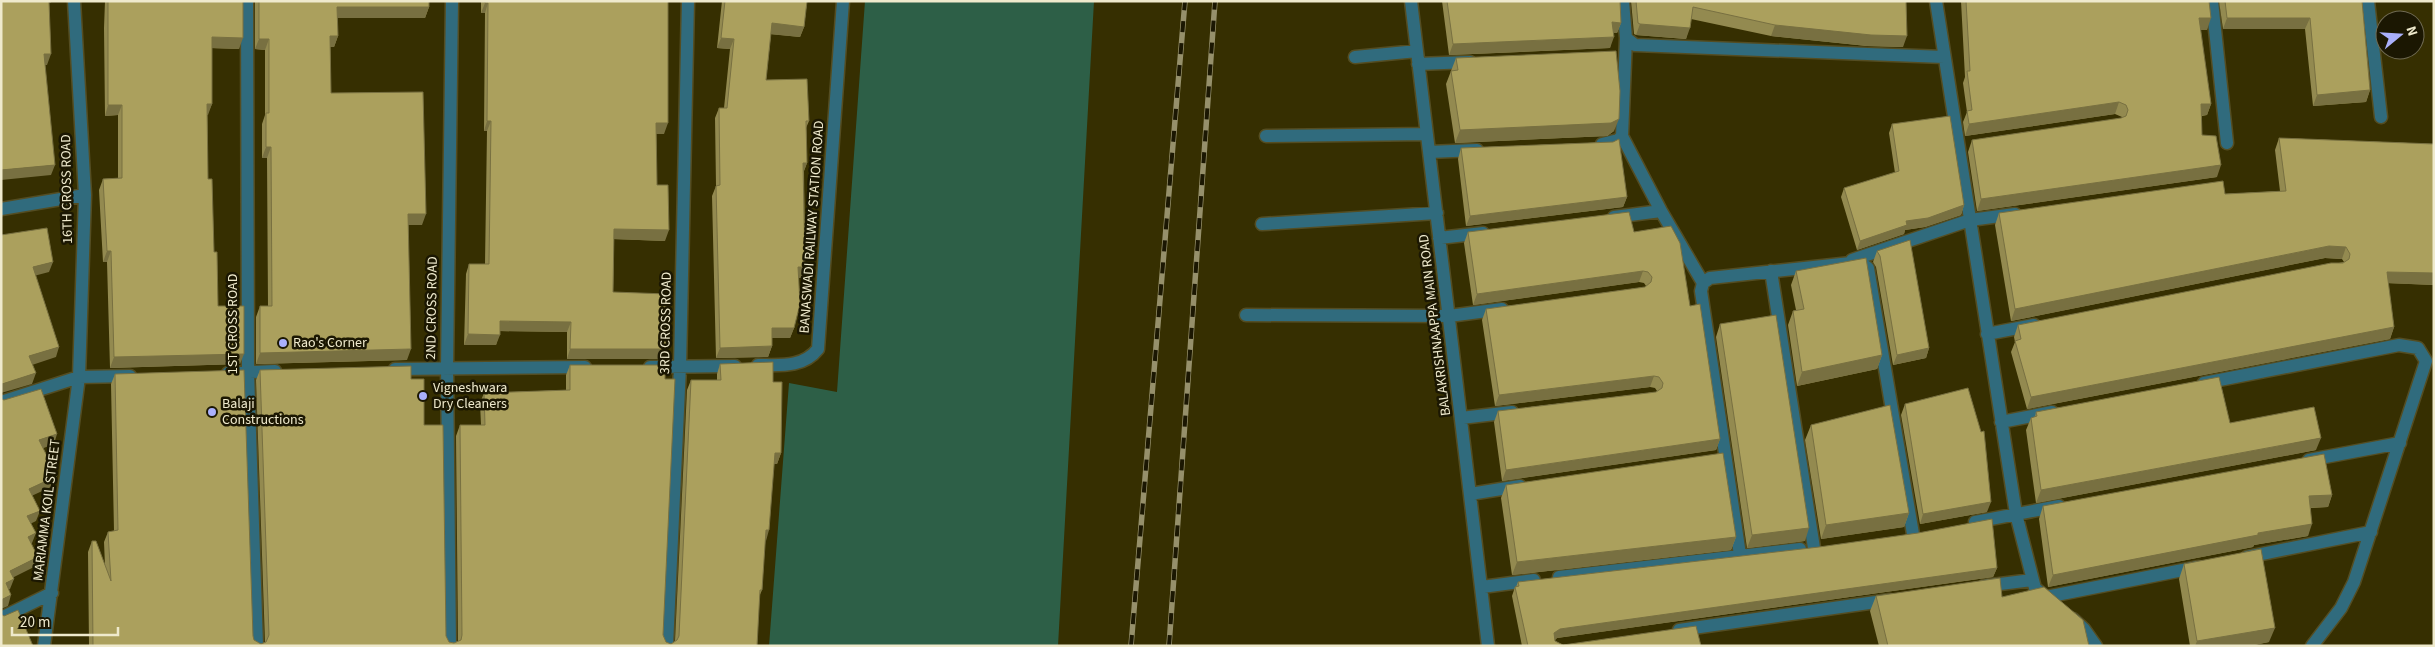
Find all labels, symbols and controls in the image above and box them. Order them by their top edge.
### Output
north arrow [2375,10,2425,60]
text: N [2400,24,2422,39]
street label: BANASWADI RAILWAY STATION ROAD [795,120,829,334]
street label: 16TH CROSS ROAD [56,134,78,244]
street label: BALAKRISHNAAPPA MAIN ROAD [1414,233,1456,417]
street label: 2ND CROSS ROAD [421,256,443,360]
street label: 3RD CROSS ROAD [655,272,677,374]
street label: 1ST CROSS ROAD [223,274,243,374]
place label: Rao's Corner [293,333,367,353]
marker: Rao's Corner [277,337,289,349]
place label: Vigneshwara Dry Cleaners [433,378,507,414]
marker: Vigneshwara Dry Cleaners [417,390,429,402]
place label: Balaji Constructions [222,394,304,430]
marker: Balaji Constructions [206,406,218,418]
street label: MARIAMMA KOIL STREET [28,437,66,582]
scale bar [12,604,119,636]
text: 20 m [20,612,50,633]

